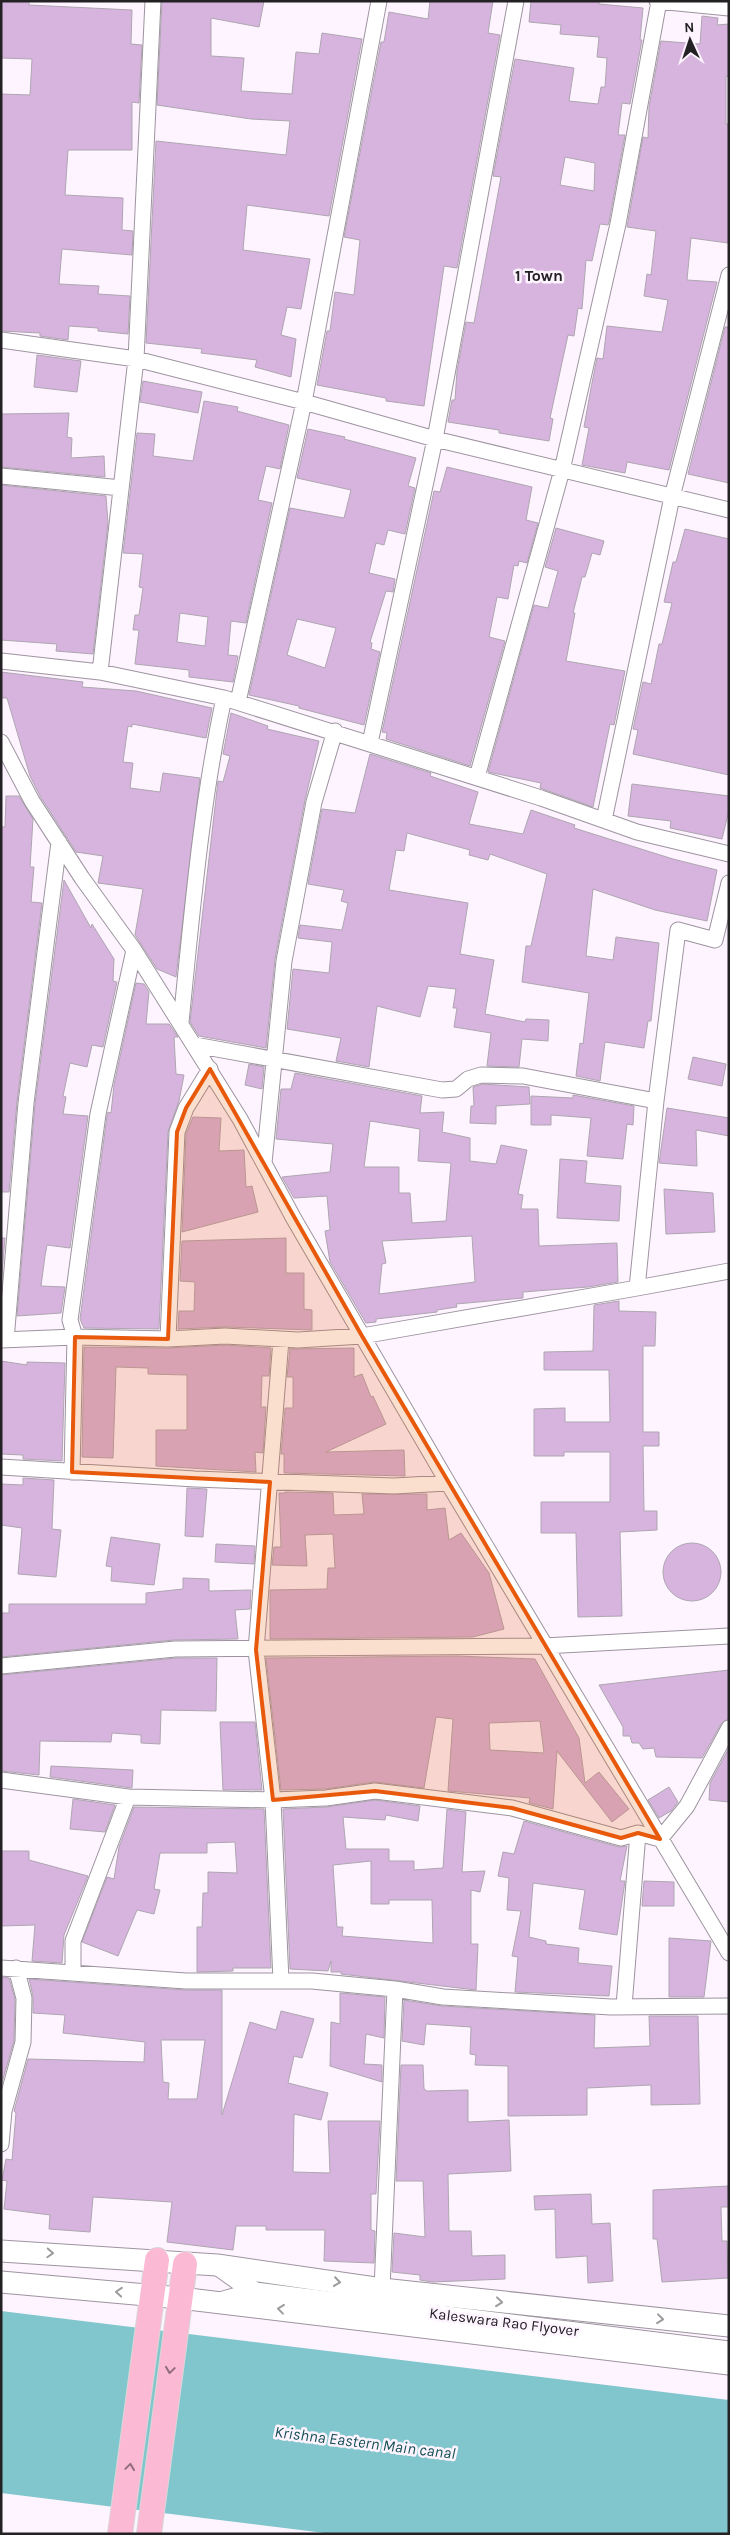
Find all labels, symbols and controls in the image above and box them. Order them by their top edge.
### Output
north arrow [665,15,715,65]
text: N [684,19,695,36]
district label: 1 Town [515,266,563,285]
one-way arrow [46,2248,54,2259]
one-way arrow [333,2277,342,2287]
one-way arrow [115,2287,123,2298]
one-way arrow [495,2296,503,2307]
one-way arrow [277,2304,285,2315]
street label: Kaleswara Rao Flyover [428,2304,580,2340]
one-way arrow [657,2313,665,2324]
one-way arrow [165,2366,176,2374]
water label: Krishna Eastern Main canal [273,2422,456,2463]
one-way arrow [124,2463,135,2471]

